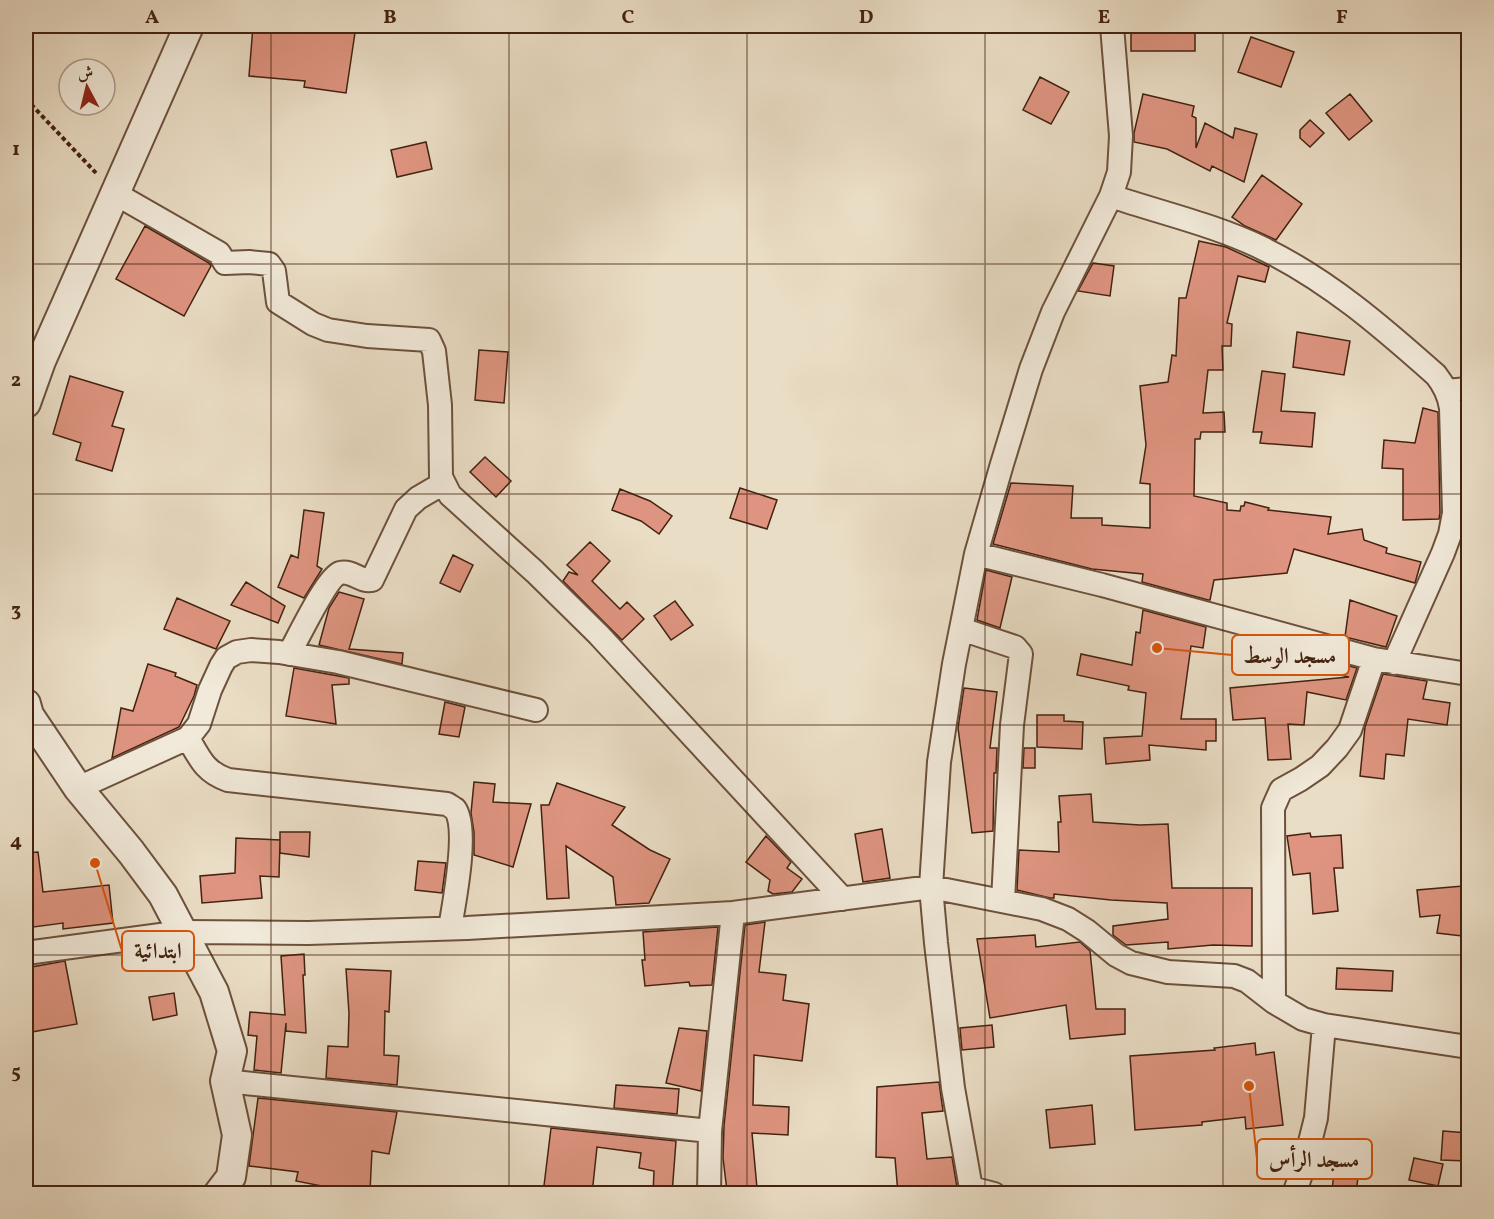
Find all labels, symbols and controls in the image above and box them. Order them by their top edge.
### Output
text: A [145,4,159,32]
text: B [383,4,397,32]
text: C [622,4,635,32]
text: D [859,4,873,32]
text: E [1098,4,1110,32]
text: F [1336,4,1348,32]
north arrow [57,57,117,117]
text: ش [76,62,95,86]
text: 1 [12,136,20,164]
text: 2 [11,367,21,395]
text: 3 [11,597,21,625]
callout: مسجد الوسط [1232,635,1349,675]
text: مسجد الوسط [1244,642,1336,673]
text: 4 [10,828,22,856]
callout: ابتدائية [122,931,194,971]
text: ابتدائية [134,937,182,968]
text: 5 [11,1059,21,1087]
callout: مسجد الرأس [1257,1139,1372,1179]
text: مسجد الرأس [1269,1144,1359,1177]

